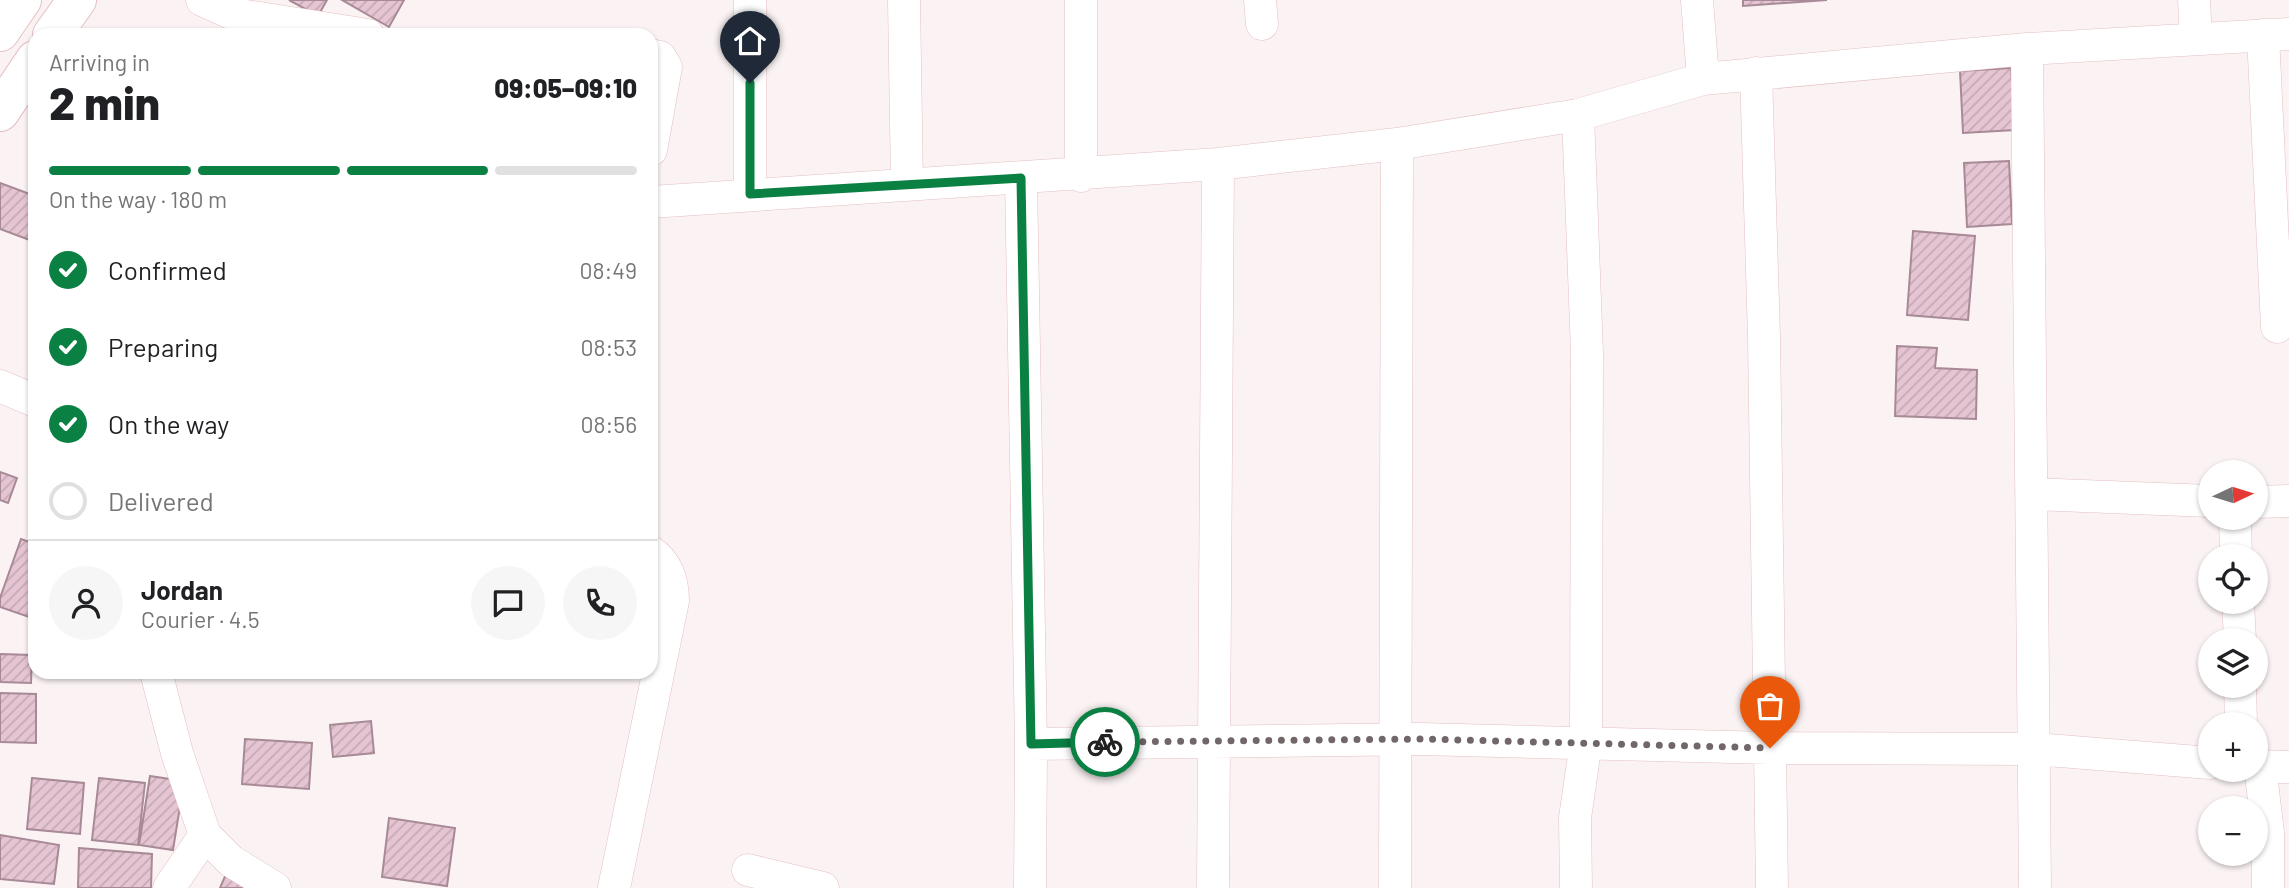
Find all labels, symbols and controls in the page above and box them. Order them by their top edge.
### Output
pin [720,11,780,83]
icon: home [731,22,769,60]
text: Arriving in [49,48,150,76]
text: 09:05–09:10 [494,72,637,103]
text: 2 min [49,74,160,129]
text: On the way · 180 m [49,185,227,213]
icon: check [49,251,87,289]
text: Confirmed [108,254,227,285]
text: 08:49 [580,256,637,284]
icon: check [49,328,87,366]
text: Preparing [108,331,218,362]
text: 08:53 [581,333,637,361]
icon: check [49,405,87,443]
text: On the way [108,408,229,439]
text: 08:56 [581,410,637,438]
north arrow [2198,460,2268,530]
map controls [2198,460,2268,866]
text: Delivered [108,485,214,516]
button: locate [2198,544,2268,614]
button: person [49,566,123,640]
button: chat [471,566,545,640]
button: phone [563,566,637,640]
text: Jordan [141,574,223,605]
text: Courier · 4.5 [141,605,260,633]
button: layers [2198,628,2268,698]
pin [1740,676,1800,748]
icon: bag [1751,687,1789,725]
courier [1070,707,1140,777]
button: + [2198,712,2268,782]
icon: bike [1086,723,1124,761]
button: − [2198,796,2268,866]

